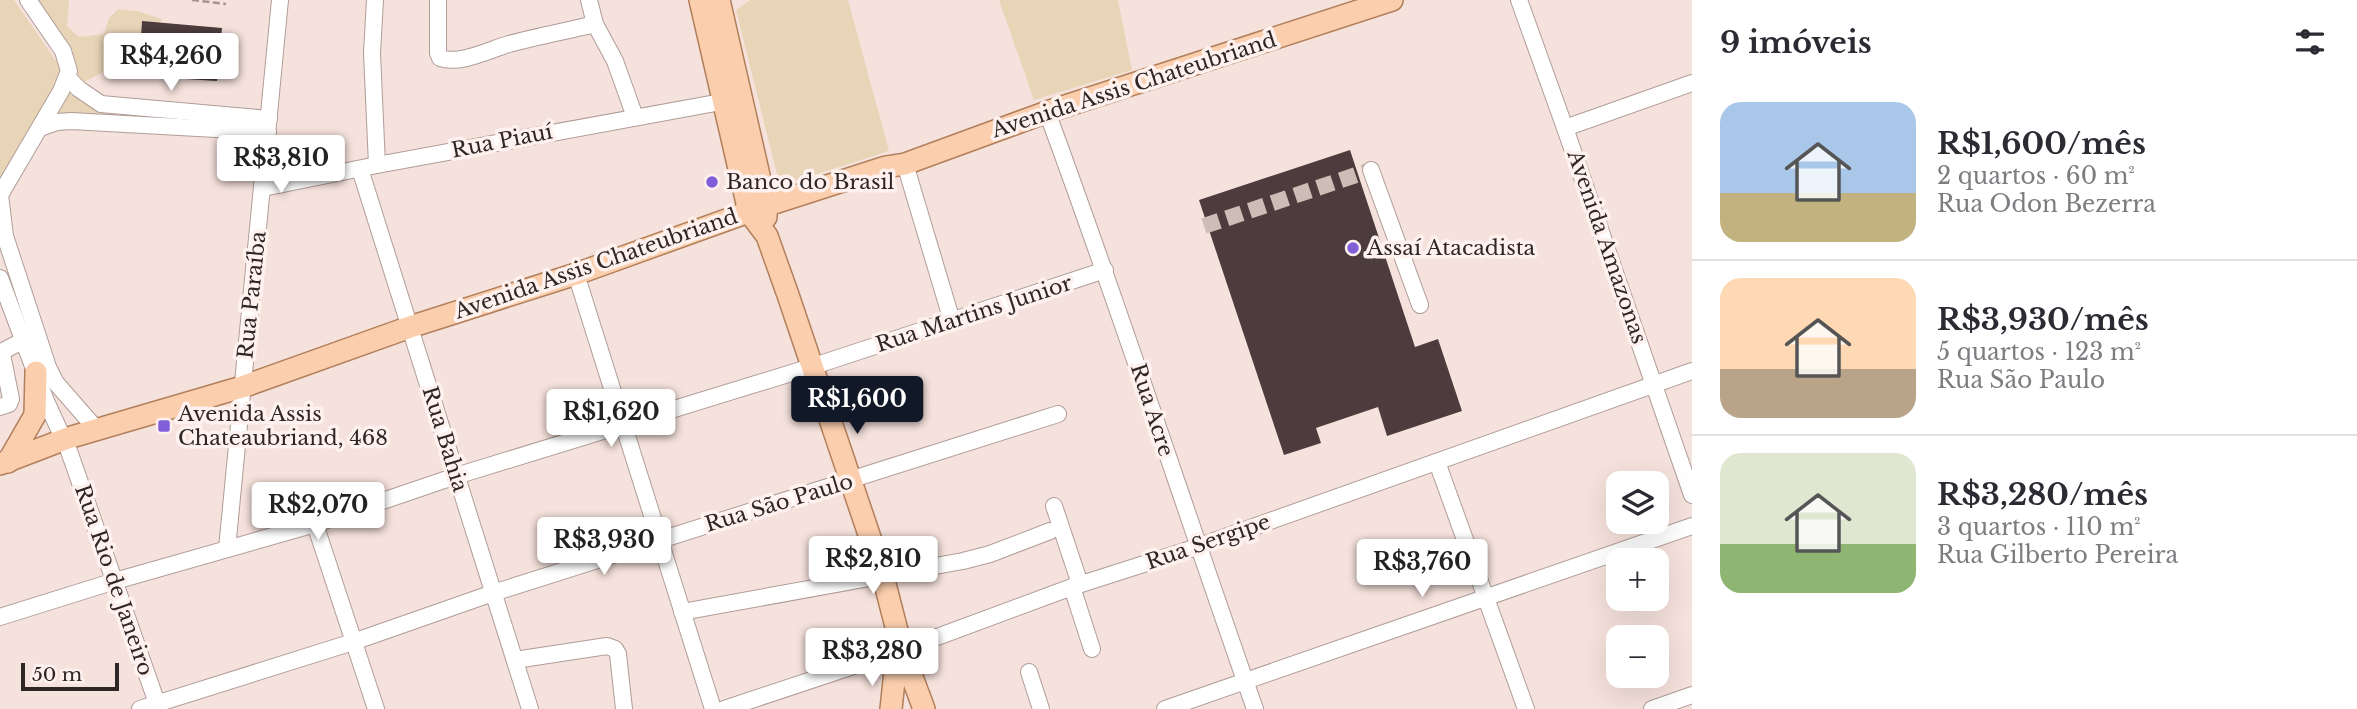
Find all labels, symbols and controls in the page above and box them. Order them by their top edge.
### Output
icon: filters [2291,23,2329,61]
text: 9 imóveis [1720,24,1872,61]
street label: Avenida Assis Chateubriand [987,27,1280,144]
pin: R$4,260 [106,34,236,93]
text: R$4,260 [120,42,222,70]
street label: Rua Piauí [449,118,556,164]
text: R$1,600/mês [1937,125,2146,162]
icon: home [1776,130,1860,214]
pin: R$3,810 [216,136,346,195]
text: R$3,810 [233,144,329,172]
street label: Avenida Amazonas [1561,146,1652,347]
text: 2 quartos · 60 m² [1937,162,2135,190]
place label: Banco do Brasil [726,169,895,195]
marker: Banco do Brasil [704,174,720,190]
text: Rua Odon Bezerra [1937,190,2156,218]
street label: Avenida Assis Chateubriand [450,203,741,325]
street label: Rua Paraíba [232,229,272,360]
place label: Assaí Atacadista [1366,235,1536,261]
marker: Assaí Atacadista [1345,240,1361,256]
street label: Rua Martins Junior [872,270,1076,358]
text: R$3,930/mês [1937,301,2149,338]
icon: home [1776,306,1860,390]
text: 5 quartos · 123 m² [1937,338,2141,366]
street label: Rua Acre [1125,360,1179,460]
text: Rua São Paulo [1937,366,2105,394]
pin: R$1,600 [792,376,922,436]
street label: Rua Bahia [417,383,473,495]
text: R$1,600 [807,385,907,413]
pin: R$1,620 [546,390,676,449]
text: R$1,620 [562,398,660,426]
place label: Avenida Assis Chateaubriand, 468 [177,401,388,451]
marker: Avenida Assis Chateaubriand, 468 [156,418,172,434]
street label: Rua São Paulo [702,468,856,538]
map controls [1606,471,1669,688]
button: layers [1606,471,1669,534]
text: R$3,280/mês [1937,476,2148,513]
street label: Rua Rio de Janeiro [69,481,159,679]
icon: home [1776,481,1860,565]
pin: R$2,070 [253,482,383,542]
text: R$2,070 [268,491,368,519]
street label: Rua Sergipe [1142,509,1274,575]
text: 3 quartos · 110 m² [1937,513,2141,541]
pin: R$3,930 [539,518,669,577]
text: R$3,930 [553,526,655,554]
pin: R$2,810 [808,536,938,596]
pin: R$3,760 [1357,540,1487,599]
text: Rua Gilberto Pereira [1937,541,2178,569]
text: R$2,810 [825,545,921,573]
text: R$3,760 [1373,548,1471,576]
button: + [1606,548,1669,611]
button: − [1606,625,1669,688]
pin: R$3,280 [807,628,937,688]
text: R$3,280 [821,637,923,665]
scale bar [21,660,119,692]
text: 50 m [32,663,82,686]

